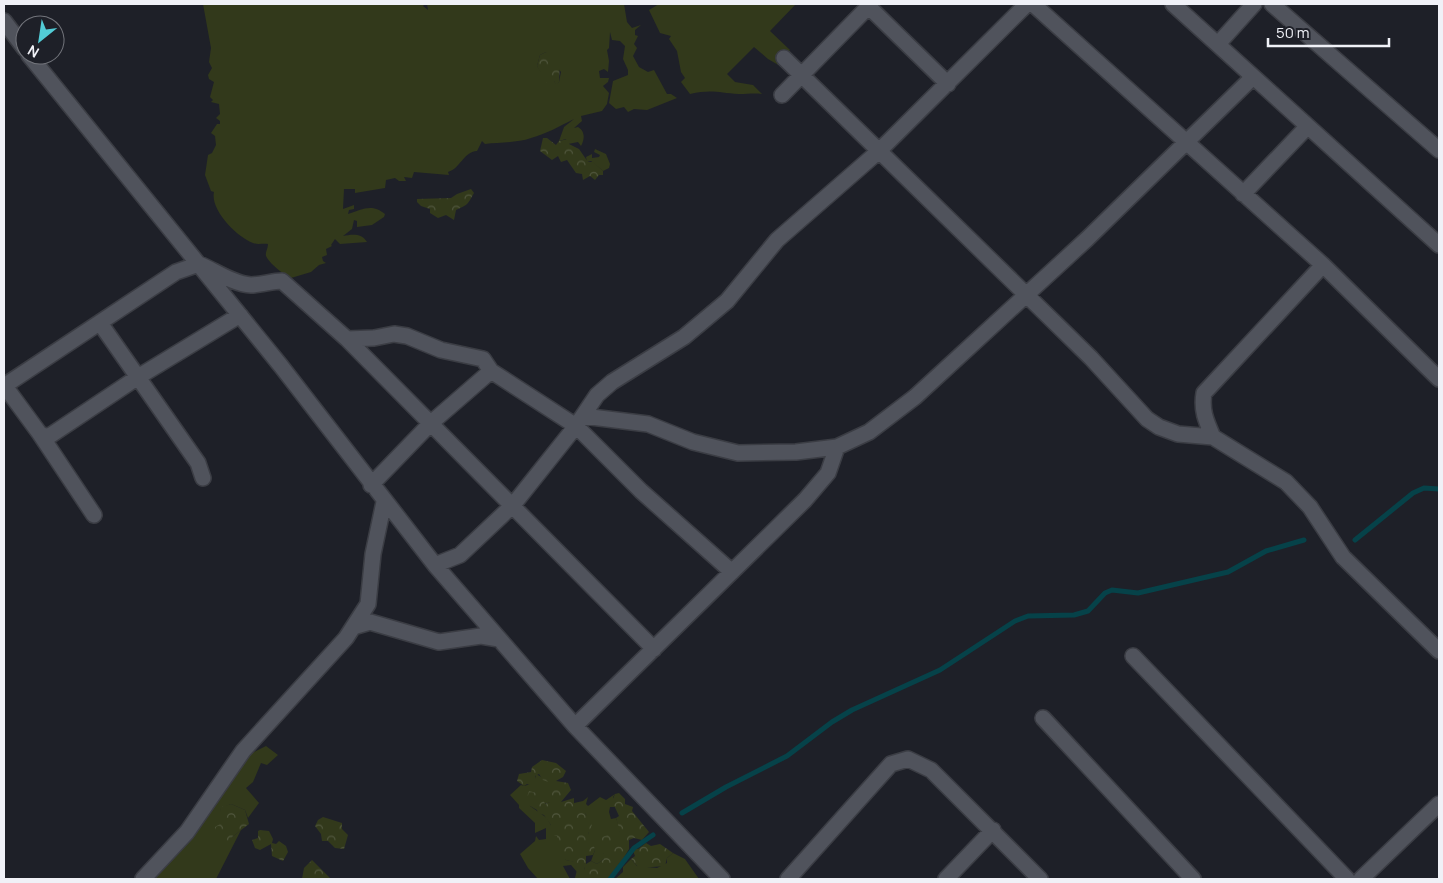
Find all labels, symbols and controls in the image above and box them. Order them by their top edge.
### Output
north arrow [15,15,65,65]
scale bar [1268,15,1389,47]
text: 50 m [1276,22,1310,43]
text: N [24,41,42,62]

